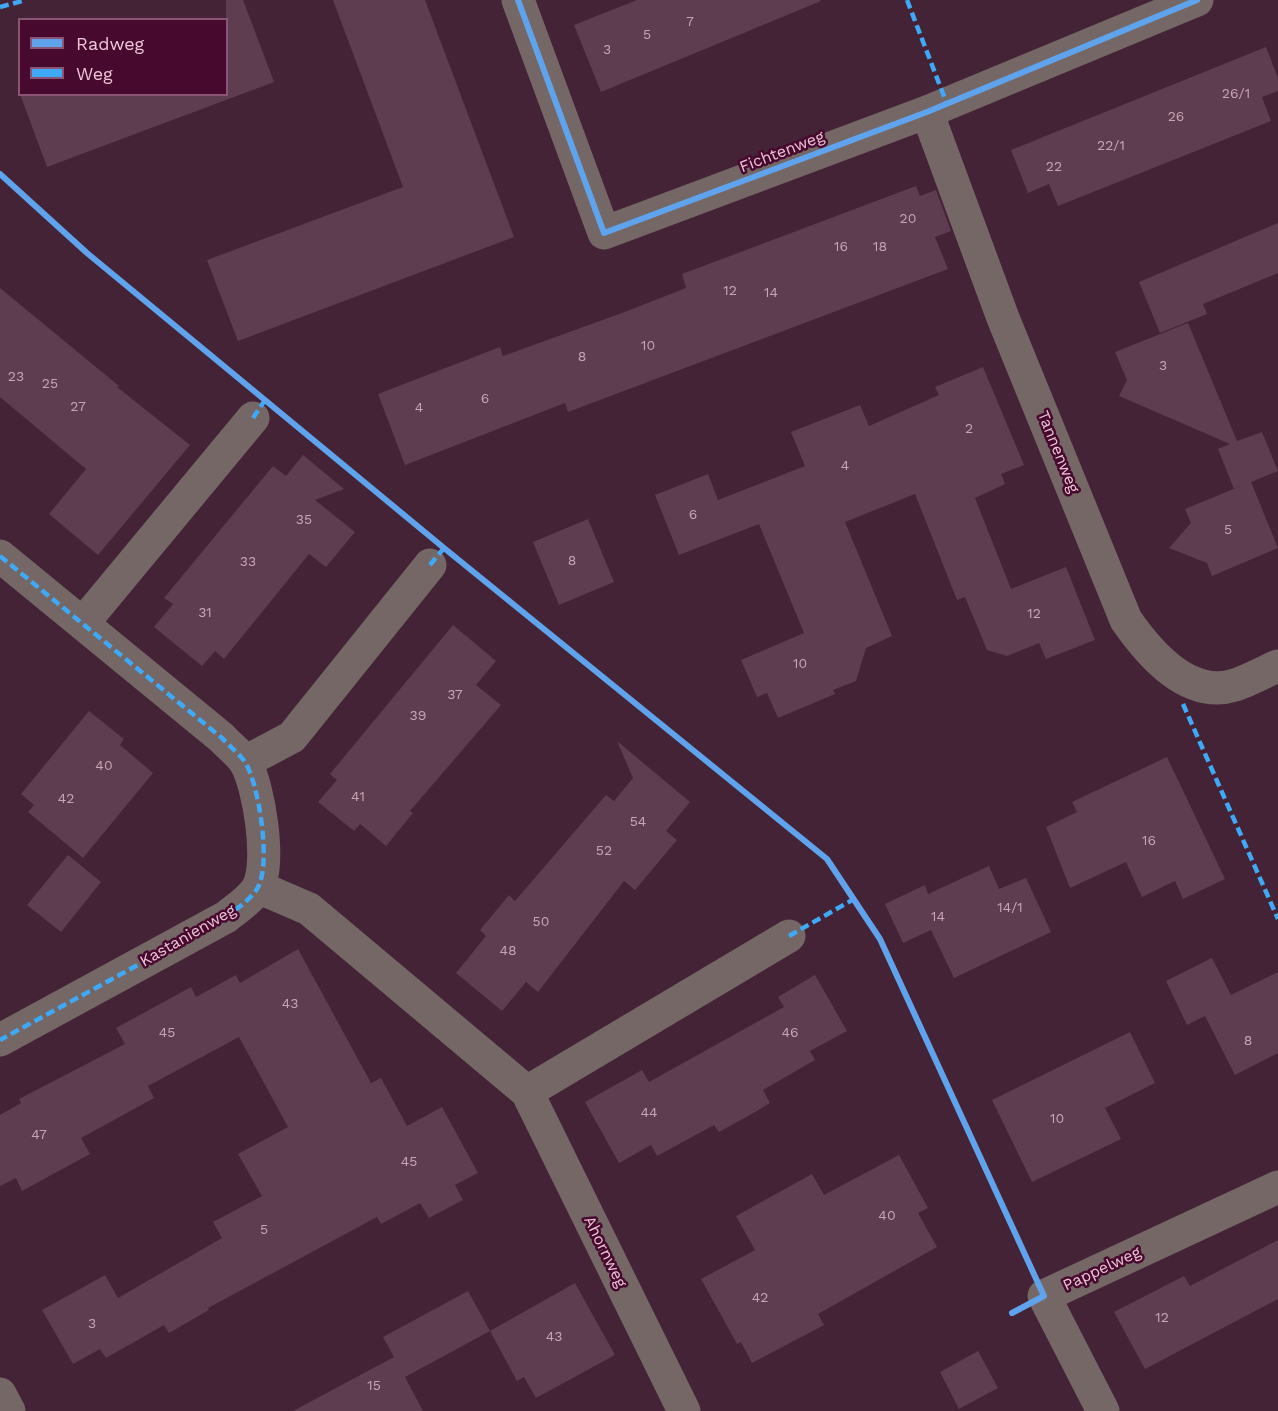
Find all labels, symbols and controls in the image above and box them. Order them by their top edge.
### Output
house number: 7 [686,14,694,30]
legend [18,18,228,96]
house number: 5 [643,27,651,43]
text: Radweg [76,33,144,54]
house number: 3 [603,42,611,58]
text: Weg [76,63,113,84]
house number: 26/1 [1222,86,1250,102]
house number: 26 [1168,109,1184,125]
street label: Fichtenweg [737,127,827,177]
house number: 22/1 [1097,138,1125,154]
house number: 22 [1046,159,1062,175]
house number: 20 [900,211,916,227]
house number: 16 [834,239,848,255]
house number: 18 [873,239,887,255]
house number: 12 [723,283,737,299]
house number: 14 [764,285,778,301]
house number: 10 [641,338,655,354]
house number: 8 [578,349,586,365]
house number: 3 [1159,358,1167,374]
house number: 23 [8,369,24,385]
house number: 25 [42,376,58,392]
house number: 6 [481,391,489,407]
house number: 27 [70,399,86,415]
house number: 4 [415,400,423,416]
street label: Tannenweg [1033,408,1083,496]
house number: 2 [965,421,973,437]
house number: 4 [841,458,849,474]
house number: 6 [689,507,697,523]
house number: 35 [296,512,312,528]
house number: 5 [1224,522,1232,538]
house number: 8 [568,553,576,569]
house number: 33 [240,554,256,570]
house number: 31 [198,605,212,621]
house number: 12 [1027,606,1041,622]
house number: 10 [793,656,807,672]
house number: 37 [447,687,463,703]
house number: 39 [410,708,426,724]
house number: 40 [95,758,113,774]
house number: 41 [351,789,365,805]
house number: 42 [58,791,74,807]
house number: 54 [630,814,646,830]
house number: 16 [1142,833,1156,849]
house number: 52 [596,843,612,859]
house number: 14/1 [997,900,1023,916]
street label: Kastanienweg [137,901,239,971]
house number: 14 [931,909,945,925]
house number: 50 [533,914,549,930]
house number: 48 [499,943,517,959]
house number: 43 [282,996,298,1012]
house number: 45 [159,1025,175,1041]
house number: 46 [781,1025,799,1041]
house number: 8 [1244,1033,1252,1049]
house number: 44 [640,1105,658,1121]
house number: 10 [1050,1111,1064,1127]
house number: 47 [31,1127,47,1143]
house number: 45 [401,1154,417,1170]
house number: 40 [878,1208,896,1224]
street label: Ahornweg [579,1213,631,1291]
house number: 5 [260,1222,268,1238]
street label: Pappelweg [1060,1243,1144,1295]
house number: 42 [752,1290,768,1306]
house number: 12 [1155,1310,1169,1326]
house number: 3 [88,1316,96,1332]
house number: 43 [546,1329,562,1345]
house number: 15 [367,1378,381,1394]

